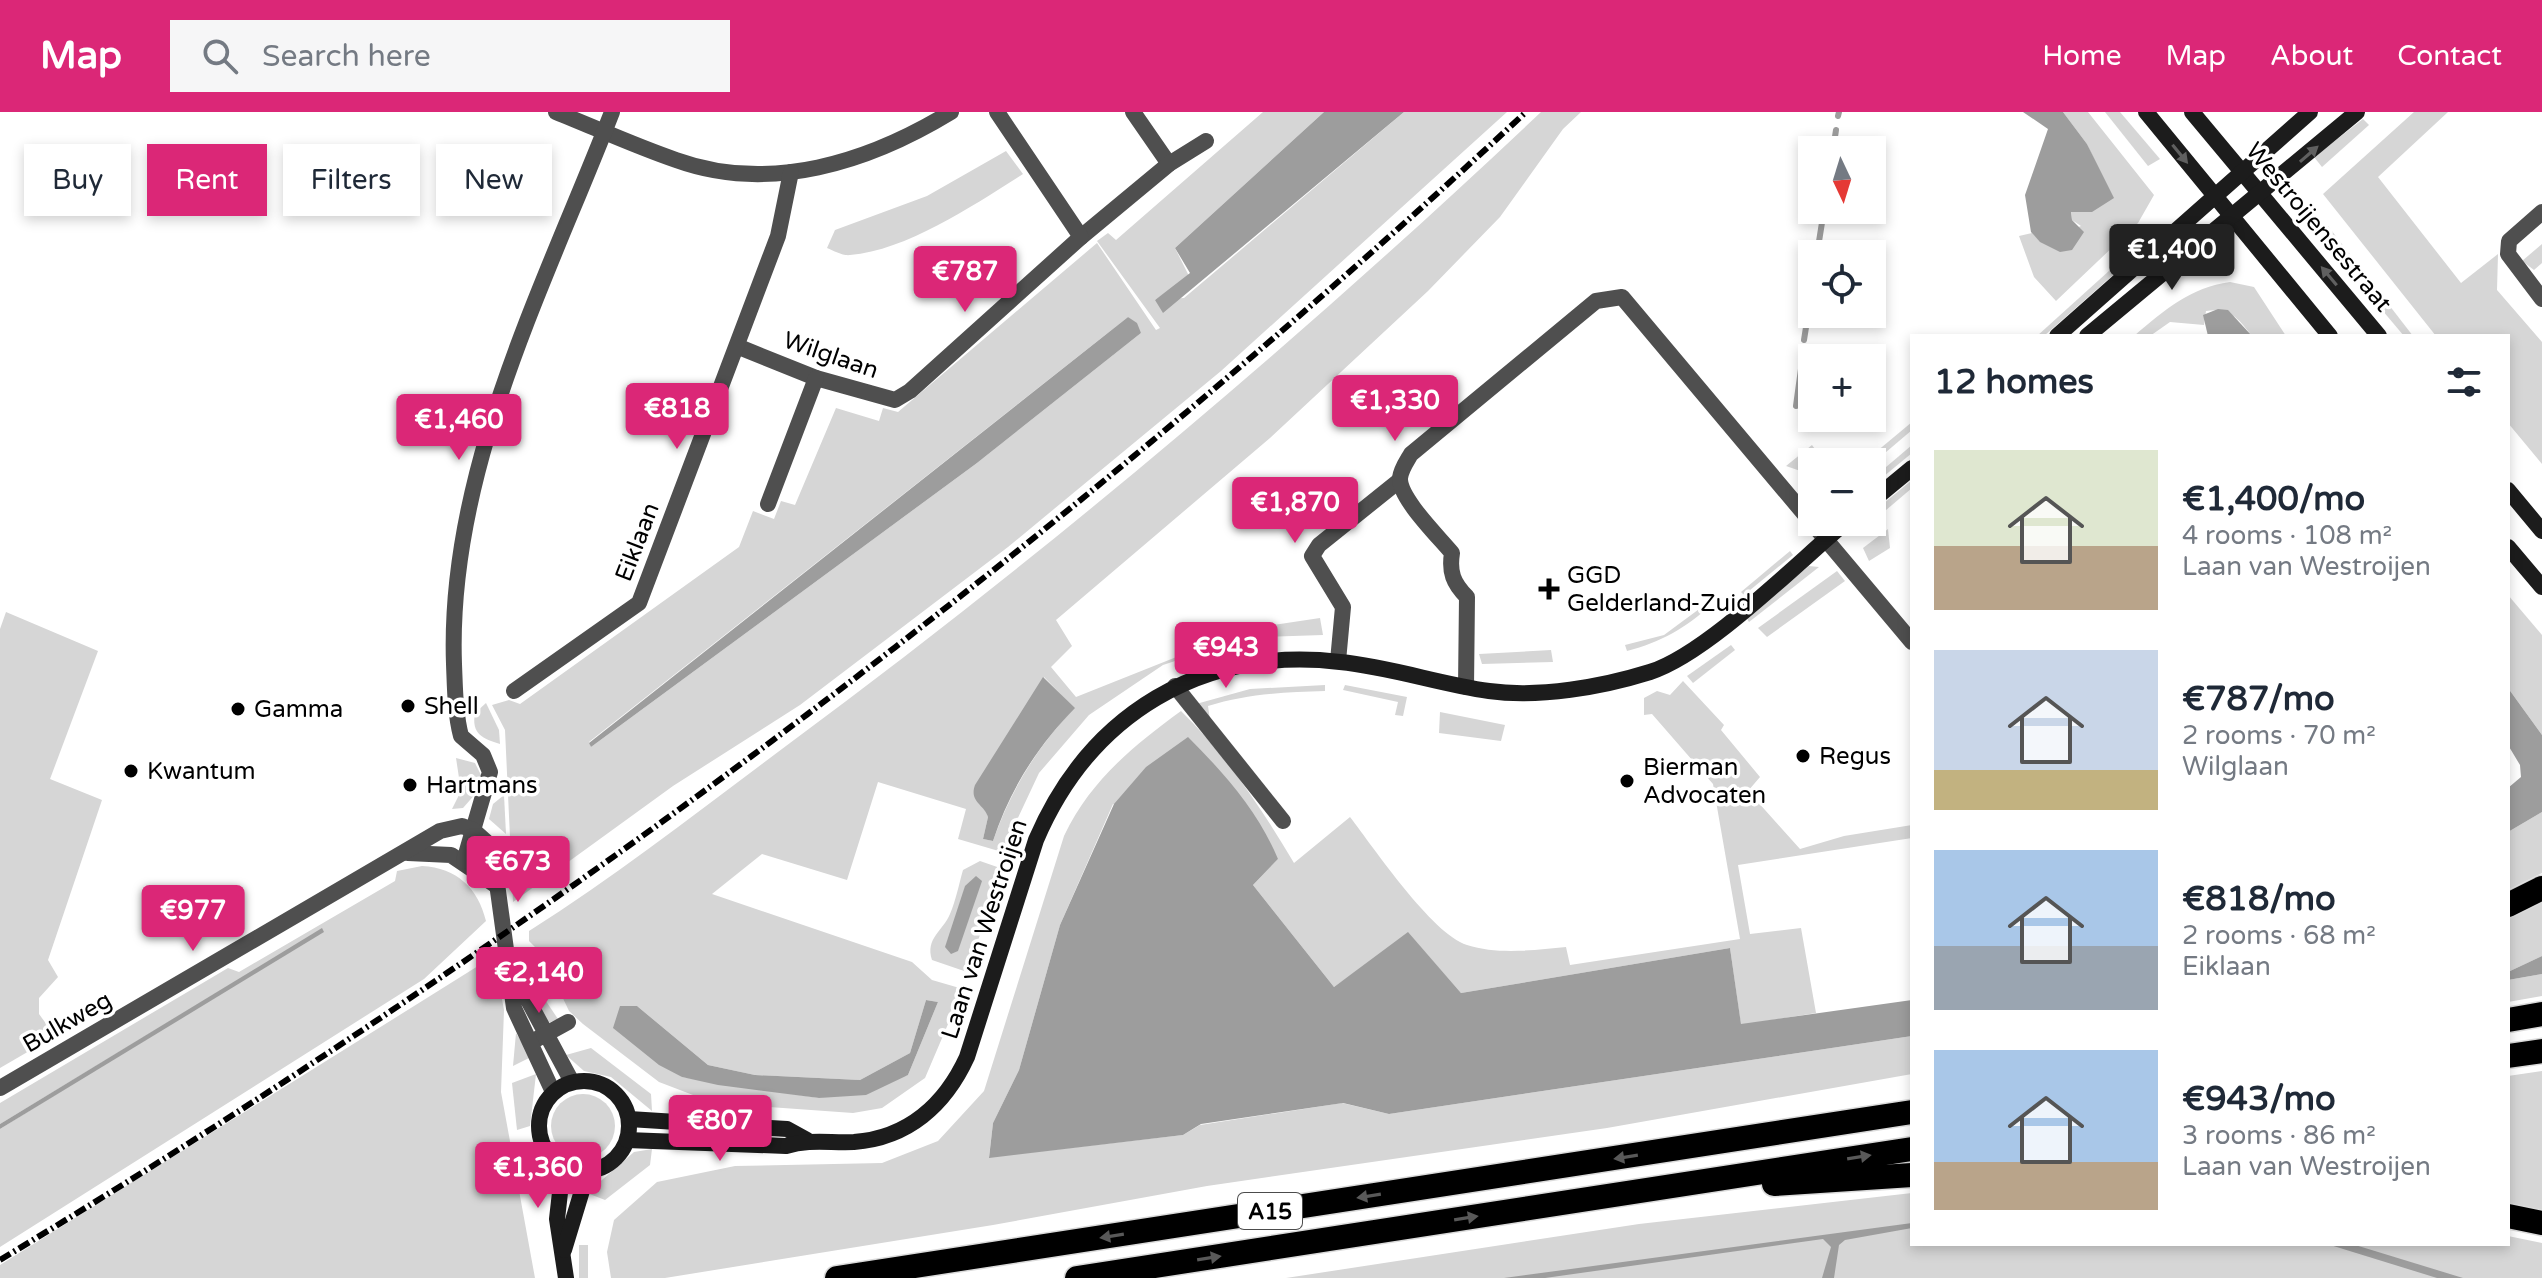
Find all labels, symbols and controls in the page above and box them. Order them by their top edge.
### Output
search box [170,20,730,92]
text: Map [40,33,122,79]
icon: search [198,34,242,78]
text: Search here [262,38,431,75]
text: Home [2042,39,2122,73]
text: Map [2166,39,2226,73]
text: About [2270,39,2353,73]
text: Contact [2397,39,2502,73]
north arrow [1798,136,1886,224]
map controls [1798,136,1886,536]
street label: Westroijensestraat [2239,137,2398,318]
chip: Buy [24,144,131,216]
chip: Rent [147,144,267,216]
chip: Filters [283,144,420,216]
chip: New [436,144,552,216]
one-way arrow [2171,144,2188,164]
one-way arrow [2298,146,2318,163]
pin: €1,400 [2107,224,2237,292]
text: €1,400 [2127,234,2217,265]
button: locate [1798,240,1886,328]
pin: €787 [918,246,1012,314]
text: €787 [932,256,998,287]
one-way arrow [2321,267,2338,287]
street label: Wilglaan [779,326,882,385]
button: + [1798,344,1886,432]
icon: filters [2442,360,2486,404]
text: 12 homes [1934,362,2094,403]
pin: €1,330 [1330,375,1460,443]
pin: €818 [630,383,724,451]
text: €1,330 [1350,385,1440,416]
text: €818 [644,393,710,424]
pin: €1,460 [394,394,524,462]
text: €1,460 [414,404,504,435]
button: − [1798,448,1886,536]
pin: €1,870 [1230,477,1360,545]
text: €1,400/mo [2182,479,2365,520]
icon: home [1998,482,2094,578]
text: €1,870 [1250,487,1340,518]
street label: Eiklaan [609,499,666,586]
text: 4 rooms · 108 m² [2182,520,2392,551]
text: Laan van Westroijen [2182,551,2431,582]
place label: GGD Gelderland-Zuid [1567,561,1751,618]
marker: GGD Gelderland-Zuid [1538,578,1560,600]
pin: €943 [1179,622,1273,690]
text: €943 [1193,632,1259,663]
text: €787/mo [2182,679,2335,720]
icon: home [1998,682,2094,778]
place label: Shell [424,692,479,721]
place label: Gamma [254,695,343,724]
marker: Shell [399,697,417,715]
marker: Gamma [229,700,247,718]
text: 2 rooms · 70 m² [2182,720,2376,751]
place label: Regus [1819,742,1891,771]
marker: Regus [1794,747,1812,765]
text: Wilglaan [2182,751,2289,782]
place label: Bierman Advocaten [1643,753,1766,810]
place label: Kwantum [147,757,256,786]
marker: Kwantum [122,762,140,780]
place label: Hartmans [426,771,538,800]
marker: Bierman Advocaten [1618,772,1636,790]
marker: Hartmans [401,776,419,794]
street label: Laan van Westroijen [935,815,1034,1043]
pin: €673 [471,836,565,904]
text: €673 [485,846,551,877]
text: €818/mo [2182,879,2336,920]
icon: home [1998,882,2094,978]
pin: €977 [146,885,240,953]
text: €977 [160,895,226,926]
text: 2 rooms · 68 m² [2182,920,2376,951]
pin: €2,140 [474,947,604,1015]
text: Eiklaan [2182,951,2271,982]
text: €2,140 [494,957,584,988]
street label: Bulkweg [18,985,117,1059]
text: €943/mo [2182,1079,2336,1120]
icon: home [1998,1082,2094,1178]
pin: €807 [673,1095,767,1163]
text: €807 [687,1105,753,1136]
text: 3 rooms · 86 m² [2182,1120,2376,1151]
pin: €1,360 [473,1142,603,1210]
one-way arrow [1847,1150,1872,1163]
one-way arrow [1613,1151,1638,1164]
text: Laan van Westroijen [2182,1151,2431,1182]
text: €1,360 [493,1152,583,1183]
one-way arrow [1356,1190,1381,1203]
road number: A15 [1238,1193,1302,1229]
one-way arrow [1454,1211,1479,1224]
one-way arrow [1099,1230,1124,1243]
one-way arrow [1197,1251,1222,1263]

